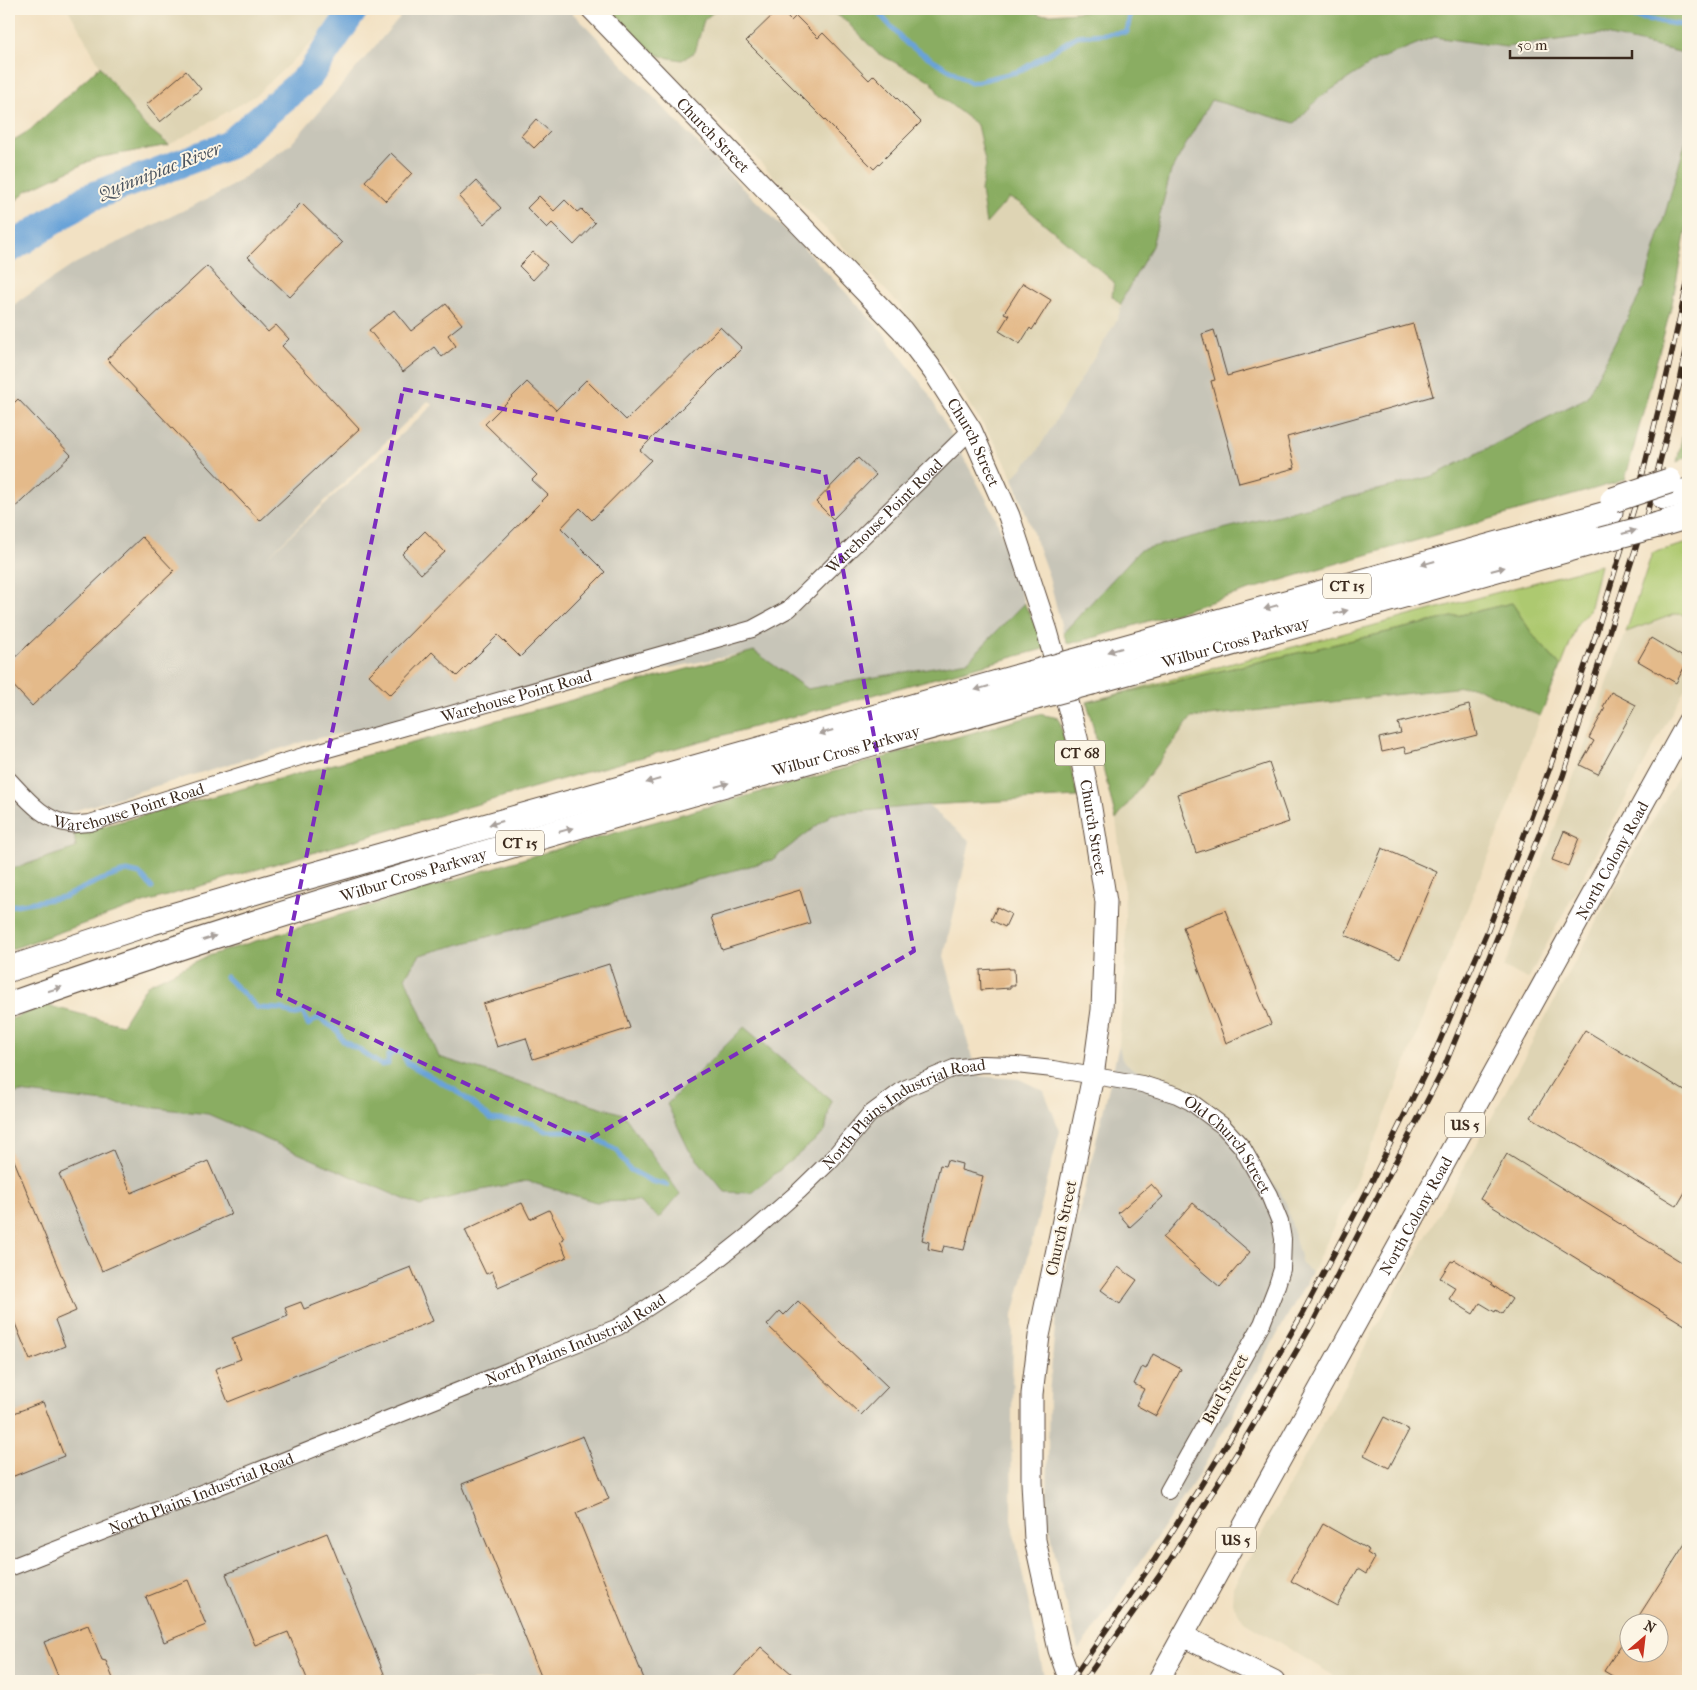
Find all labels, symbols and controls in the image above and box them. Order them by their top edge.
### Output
scale bar [1510,28,1632,60]
text: 50 m [1517,36,1548,54]
street label: Church Street [673,93,754,177]
water label: Quinnipiac River [95,137,226,204]
street label: Church Street [943,394,1004,490]
street label: Warehouse Point Road [821,454,946,578]
one-way arrow [1622,528,1637,536]
one-way arrow [1420,560,1435,568]
one-way arrow [1490,564,1505,572]
road number: CT 15 [1323,574,1371,598]
one-way arrow [1264,603,1279,611]
one-way arrow [1334,607,1349,615]
street label: Wilbur Cross Parkway [1159,612,1312,672]
one-way arrow [1107,647,1122,655]
street label: Warehouse Point Road [438,665,594,726]
one-way arrow [975,684,990,692]
street label: Wilbur Cross Parkway [769,720,922,780]
one-way arrow [818,728,833,736]
road number: CT 68 [1055,740,1105,766]
one-way arrow [645,777,660,785]
street label: Warehouse Point Road [50,778,207,834]
street label: Church Street [1076,778,1111,877]
one-way arrow [715,781,730,789]
street label: North Colony Road [1571,797,1652,923]
one-way arrow [488,819,503,827]
one-way arrow [558,825,573,833]
road number: CT 15 [496,830,544,856]
street label: Wilbur Cross Parkway [337,843,489,906]
one-way arrow [202,934,217,942]
one-way arrow [47,984,62,992]
street label: North Plains Industrial Road [818,1054,987,1173]
street label: Old Church Street [1180,1091,1276,1197]
road number: US 5 [1445,1112,1485,1138]
street label: North Colony Road [1375,1153,1456,1278]
street label: Church Street [1042,1178,1080,1277]
street label: North Plains Industrial Road [482,1289,669,1389]
street label: Buel Street [1198,1350,1252,1427]
street label: North Plains Industrial Road [106,1448,296,1538]
road number: US 5 [1216,1528,1256,1552]
north arrow [1620,1612,1670,1662]
text: N [1641,1617,1659,1637]

